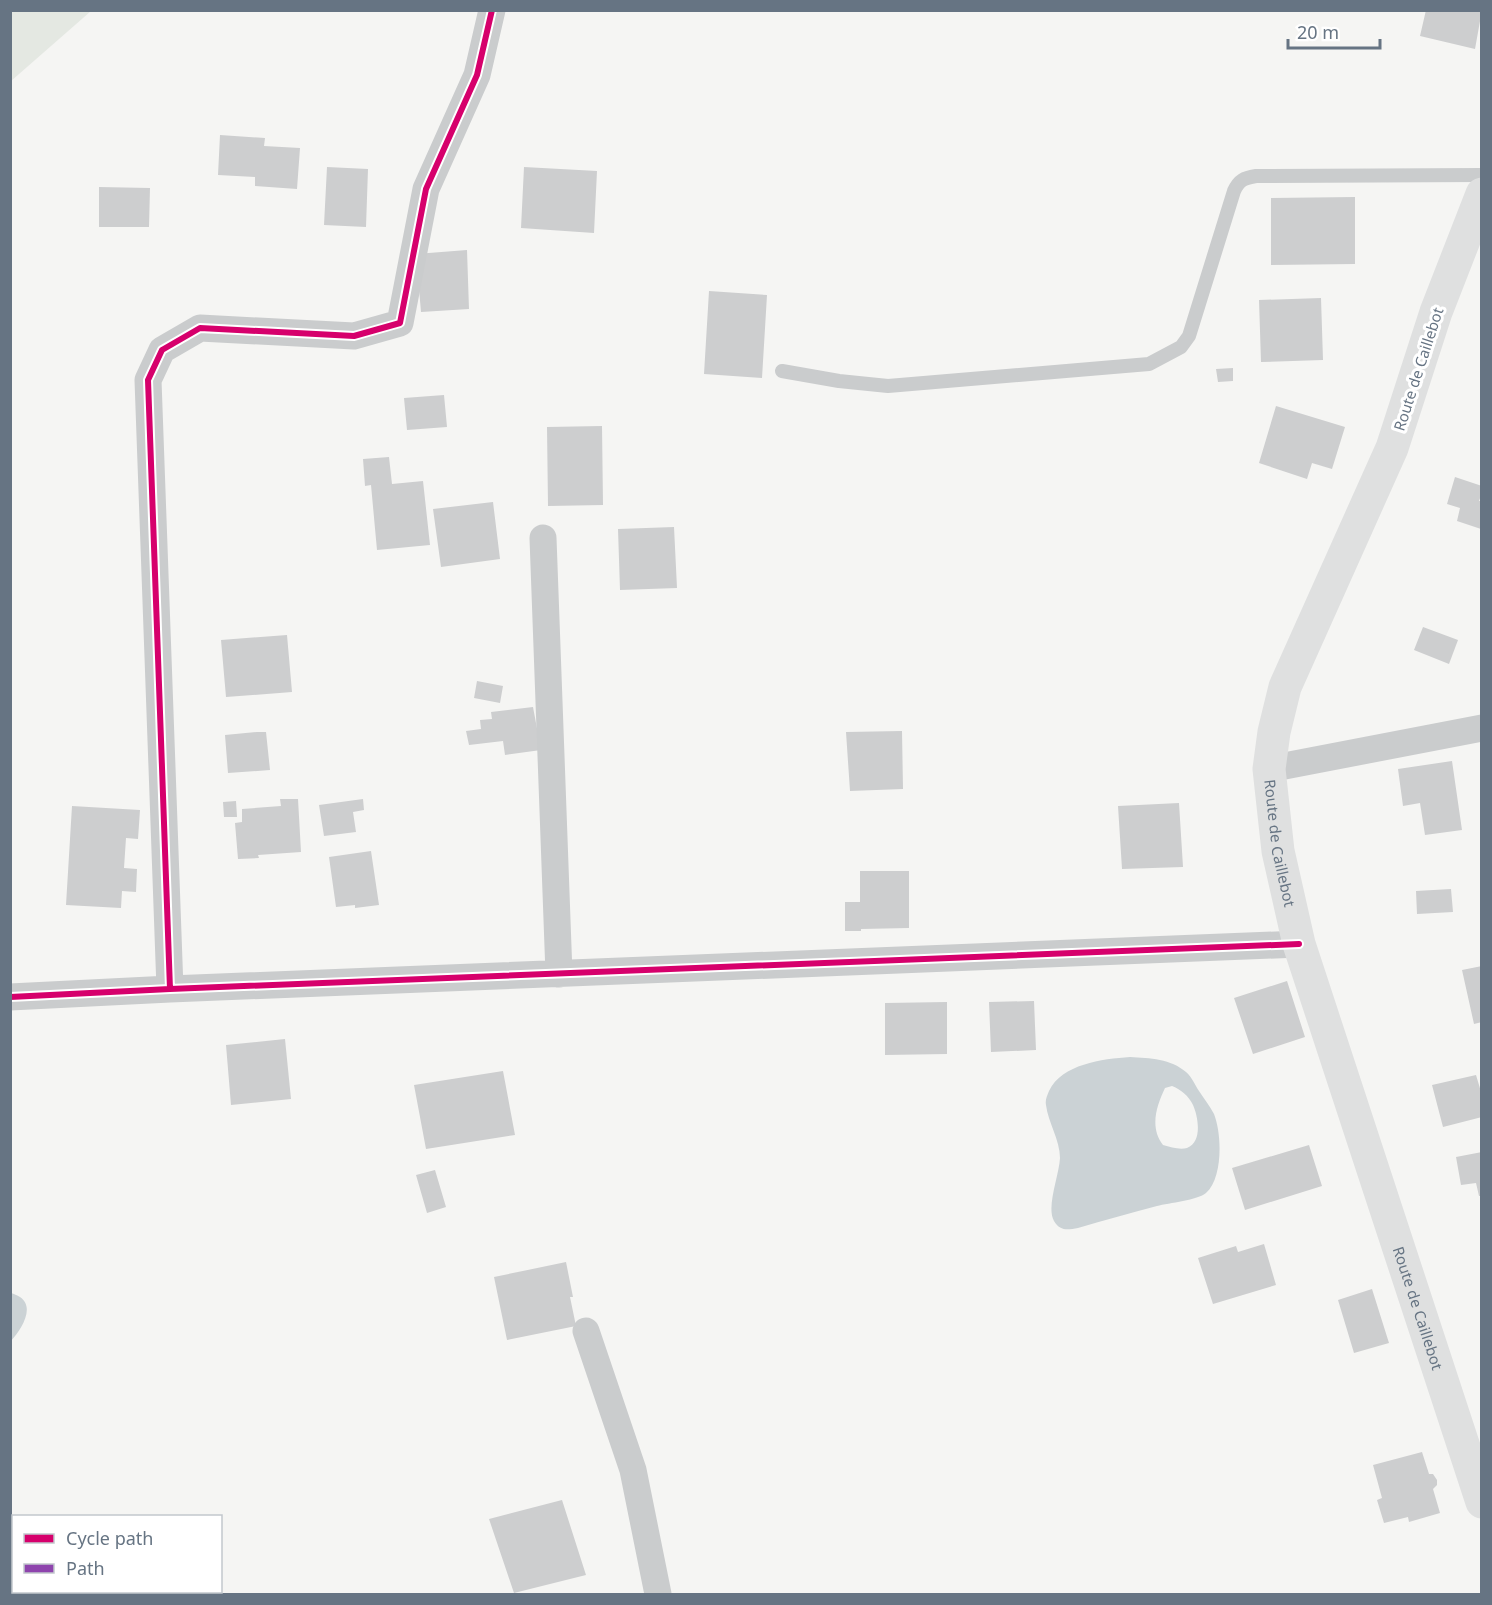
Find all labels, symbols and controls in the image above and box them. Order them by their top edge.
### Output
scale bar [1288,12,1380,50]
text: 20 m [1297,20,1339,44]
street label: Route de Caillebot [1389,304,1448,433]
street label: Route de Caillebot [1260,778,1300,909]
street label: Route de Caillebot [1389,1244,1448,1373]
legend [12,1515,222,1593]
text: Cycle path [66,1526,153,1550]
text: Path [66,1556,105,1580]

